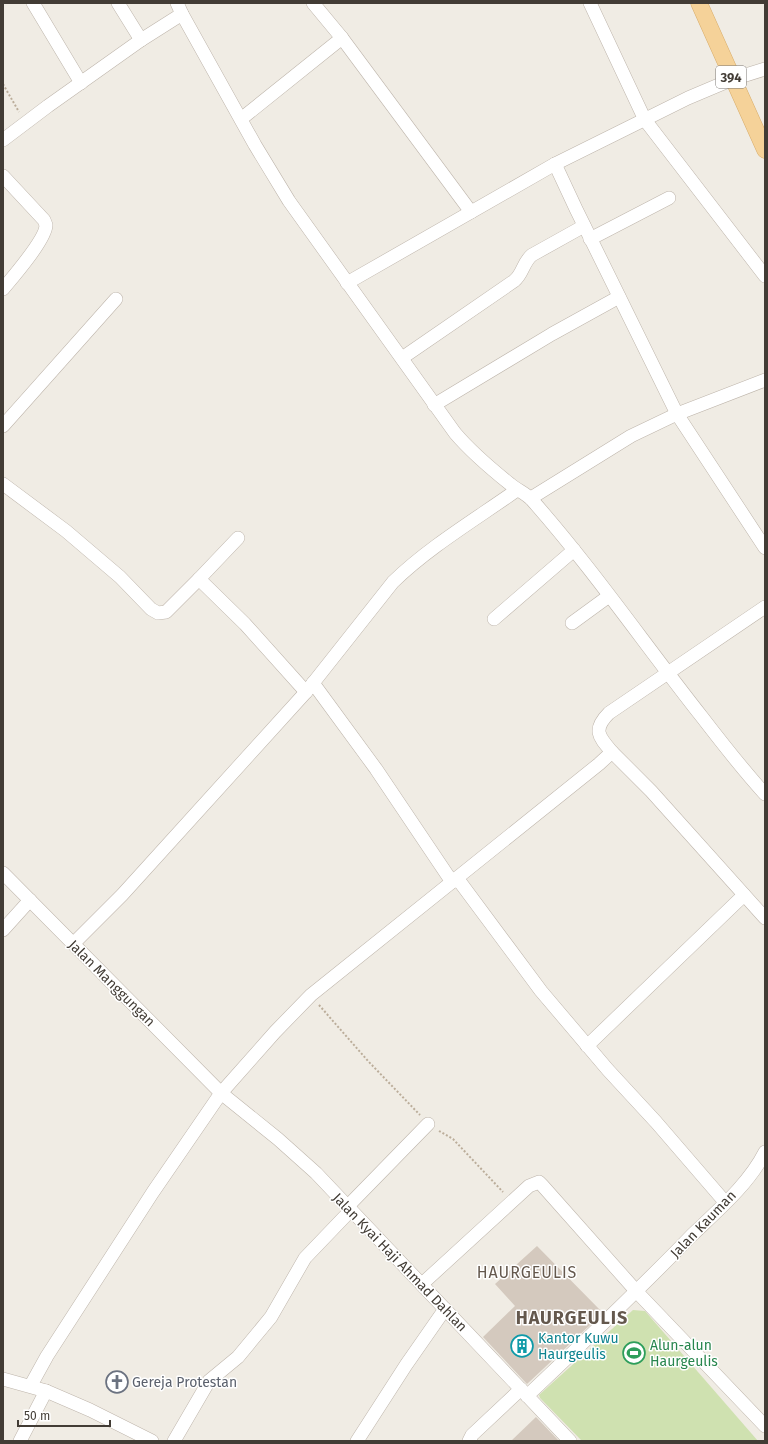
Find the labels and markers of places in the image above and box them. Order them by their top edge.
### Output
place label: Kantor Kuwu Haurgeulis [538,1330,619,1363]
building icon: Kantor Kuwu Haurgeulis [509,1333,535,1359]
place label: Alun-alun Haurgeulis [650,1337,718,1370]
sports icon: Alun-alun Haurgeulis [621,1340,647,1366]
church icon: Gereja Protestan [104,1369,130,1395]
place label: Gereja Protestan [132,1374,237,1391]

